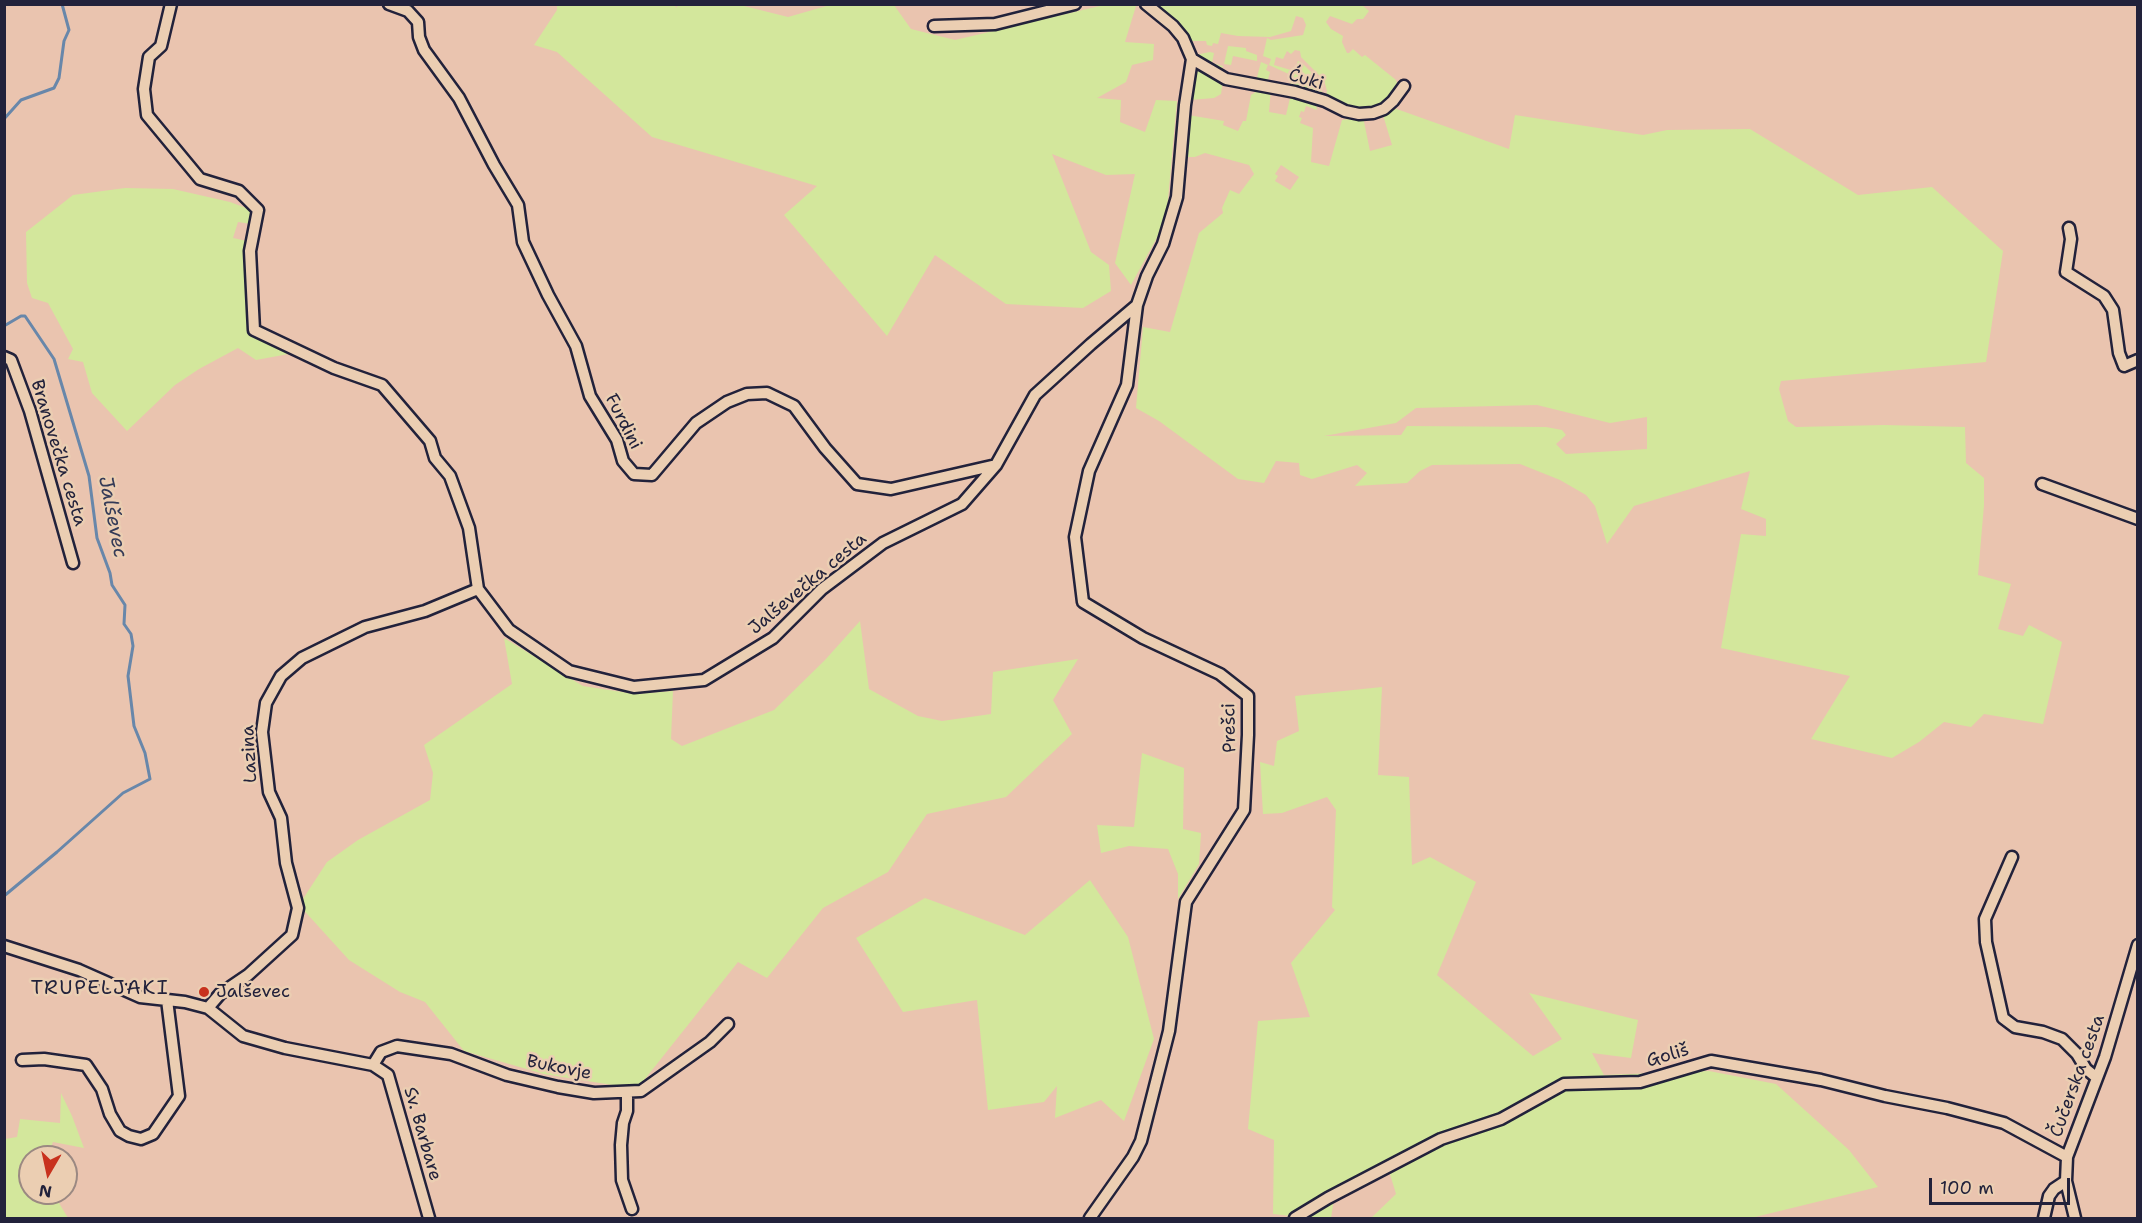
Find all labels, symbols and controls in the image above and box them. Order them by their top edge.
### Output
street label: Ćuki [1286,65,1326,95]
street label: Branovečka cesta [25,377,91,529]
street label: Furdini [600,391,646,453]
water label: Jalševec [92,474,132,560]
street label: Jalševečka cesta [745,529,871,639]
street label: Prešci [1219,703,1241,753]
street label: Lazina [238,724,262,784]
district label: TRUPELJAKI [31,977,169,1001]
place label: Jalševec [216,981,290,1003]
marker: Jalševec [197,985,211,999]
street label: Čučerska cesta [2046,1012,2110,1140]
street label: Goliš [1644,1039,1692,1073]
street label: Bukovje [525,1051,593,1085]
street label: Sv. Barbare [398,1085,446,1183]
north arrow [18,1145,78,1205]
scale bar [1932,1166,2073,1204]
text: 100 m [1940,1176,1994,1200]
text: N [38,1180,53,1203]

